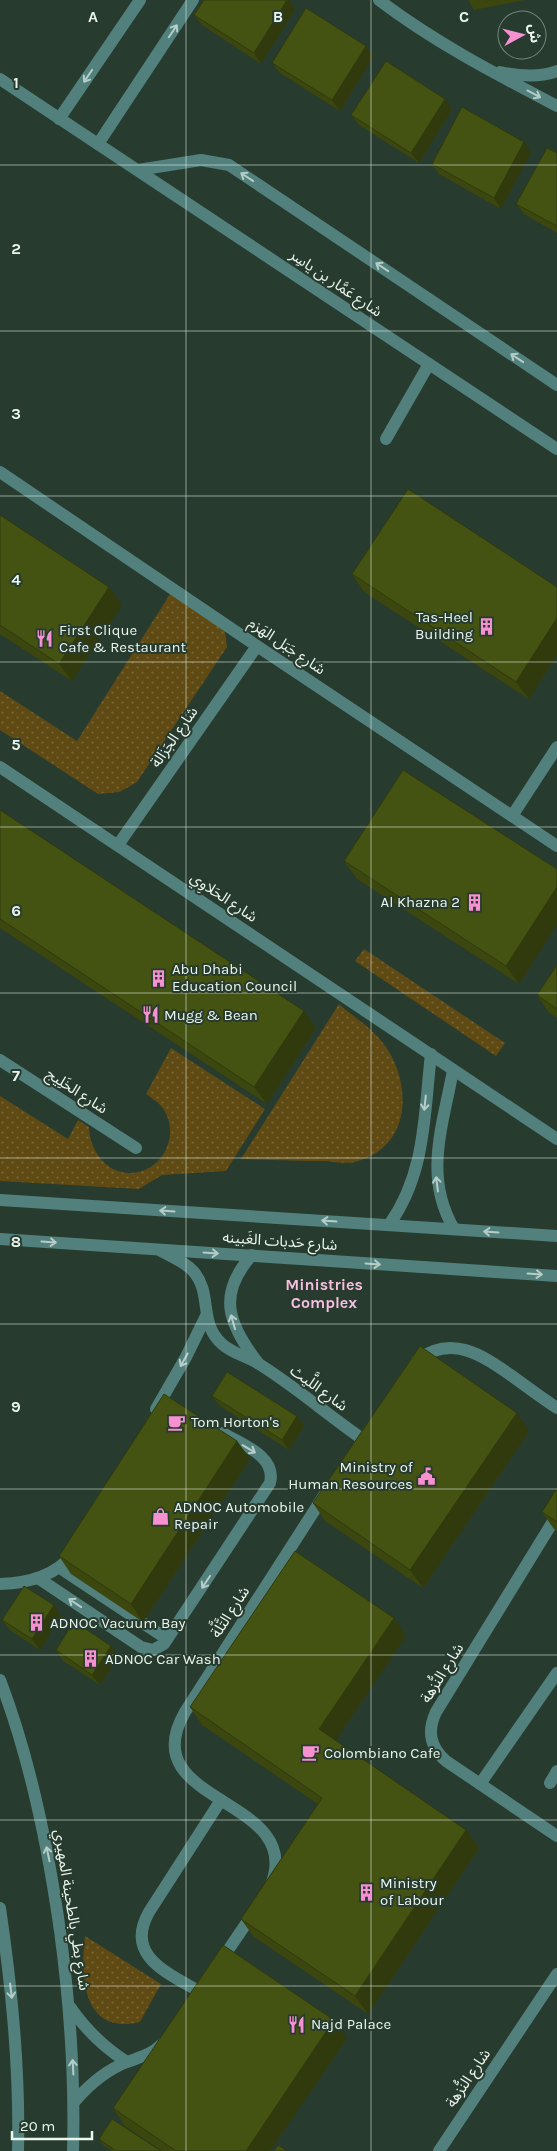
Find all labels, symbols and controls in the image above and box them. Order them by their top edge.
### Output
text: A [88,7,98,26]
text: B [273,7,283,26]
text: C [459,7,469,26]
north arrow [497,10,547,60]
text: ش [525,23,544,44]
one-way arrow [168,24,178,38]
one-way arrow [83,68,93,82]
text: 1 [13,73,19,92]
one-way arrow [527,89,542,99]
one-way arrow [240,172,254,182]
text: 2 [11,239,21,258]
street label: شارع عَمَّار بن ياسِر [284,245,386,323]
one-way arrow [375,262,389,273]
one-way arrow [510,353,524,363]
text: 3 [11,404,21,423]
text: 4 [11,570,21,589]
place label: Tas-Heel Building [415,608,474,643]
street label: شارع جَبَل الهَزم [243,614,329,681]
building icon: Tas-Heel Building [477,616,497,636]
place label: First Clique Cafe & Restaurant [59,621,187,656]
restaurant icon: First Clique Cafe & Restaurant [35,629,55,649]
street label: شارع الجَزَالة [147,703,204,773]
text: 5 [11,735,21,754]
street label: شارع الحَلاوِي [185,868,261,929]
building icon: Al Khazna 2 [464,892,484,912]
place label: Al Khazna 2 [381,893,460,911]
text: 6 [11,901,21,920]
place label: Abu Dhabi Education Council [172,960,297,995]
building icon: Abu Dhabi Education Council [148,968,168,988]
restaurant icon: Mugg & Bean [140,1005,160,1025]
place label: Mugg & Bean [164,1006,258,1024]
street label: شارع الخَلِيج [41,1064,111,1120]
text: 7 [12,1066,20,1085]
one-way arrow [421,1094,430,1110]
one-way arrow [432,1176,442,1192]
one-way arrow [159,1206,175,1215]
one-way arrow [321,1217,337,1226]
one-way arrow [483,1227,499,1236]
street label: شارع حَدبات الغَبينه [222,1228,338,1257]
text: 8 [11,1232,21,1251]
one-way arrow [40,1238,56,1247]
one-way arrow [203,1248,219,1257]
one-way arrow [365,1259,381,1268]
one-way arrow [527,1270,543,1279]
district label: Ministries Complex [285,1275,363,1312]
one-way arrow [228,1314,238,1330]
one-way arrow [179,1352,188,1367]
street label: شارع اللَّيث [285,1358,354,1417]
text: 9 [11,1397,21,1416]
cafe icon: Tom Horton's [167,1412,187,1432]
place label: Tom Horton's [191,1413,280,1431]
one-way arrow [242,1444,256,1454]
place label: Ministry of Human Resources [288,1458,414,1493]
public building icon: Ministry of Human Resources [417,1466,437,1486]
place label: ADNOC Automobile Repair [174,1498,304,1533]
shop icon: ADNOC Automobile Repair [150,1506,170,1526]
one-way arrow [201,1574,211,1588]
street label: شارع التَّلَّة [204,1581,256,1643]
one-way arrow [68,1598,82,1608]
building icon: ADNOC Vacuum Bay [26,1613,46,1633]
place label: ADNOC Vacuum Bay [50,1614,186,1632]
street label: شارع النُّزهة [415,1638,470,1708]
building icon: ADNOC Car Wash [81,1649,101,1669]
place label: ADNOC Car Wash [105,1650,221,1668]
cafe icon: Colombiano Cafe [300,1743,320,1763]
place label: Colombiano Cafe [324,1744,441,1762]
street label: شارع بطي بالطحينة المهيري [47,1828,94,1993]
one-way arrow [43,1846,52,1862]
place label: Ministry of Labour [380,1874,444,1909]
building icon: Ministry of Labour [356,1882,376,1902]
one-way arrow [6,1983,16,1999]
restaurant icon: Najd Palace [287,2014,307,2034]
place label: Najd Palace [311,2015,391,2033]
street label: شارع النُّزهة [440,2044,497,2112]
one-way arrow [68,2060,78,2076]
scale bar [12,2108,92,2140]
text: 20 m [20,2117,55,2135]

